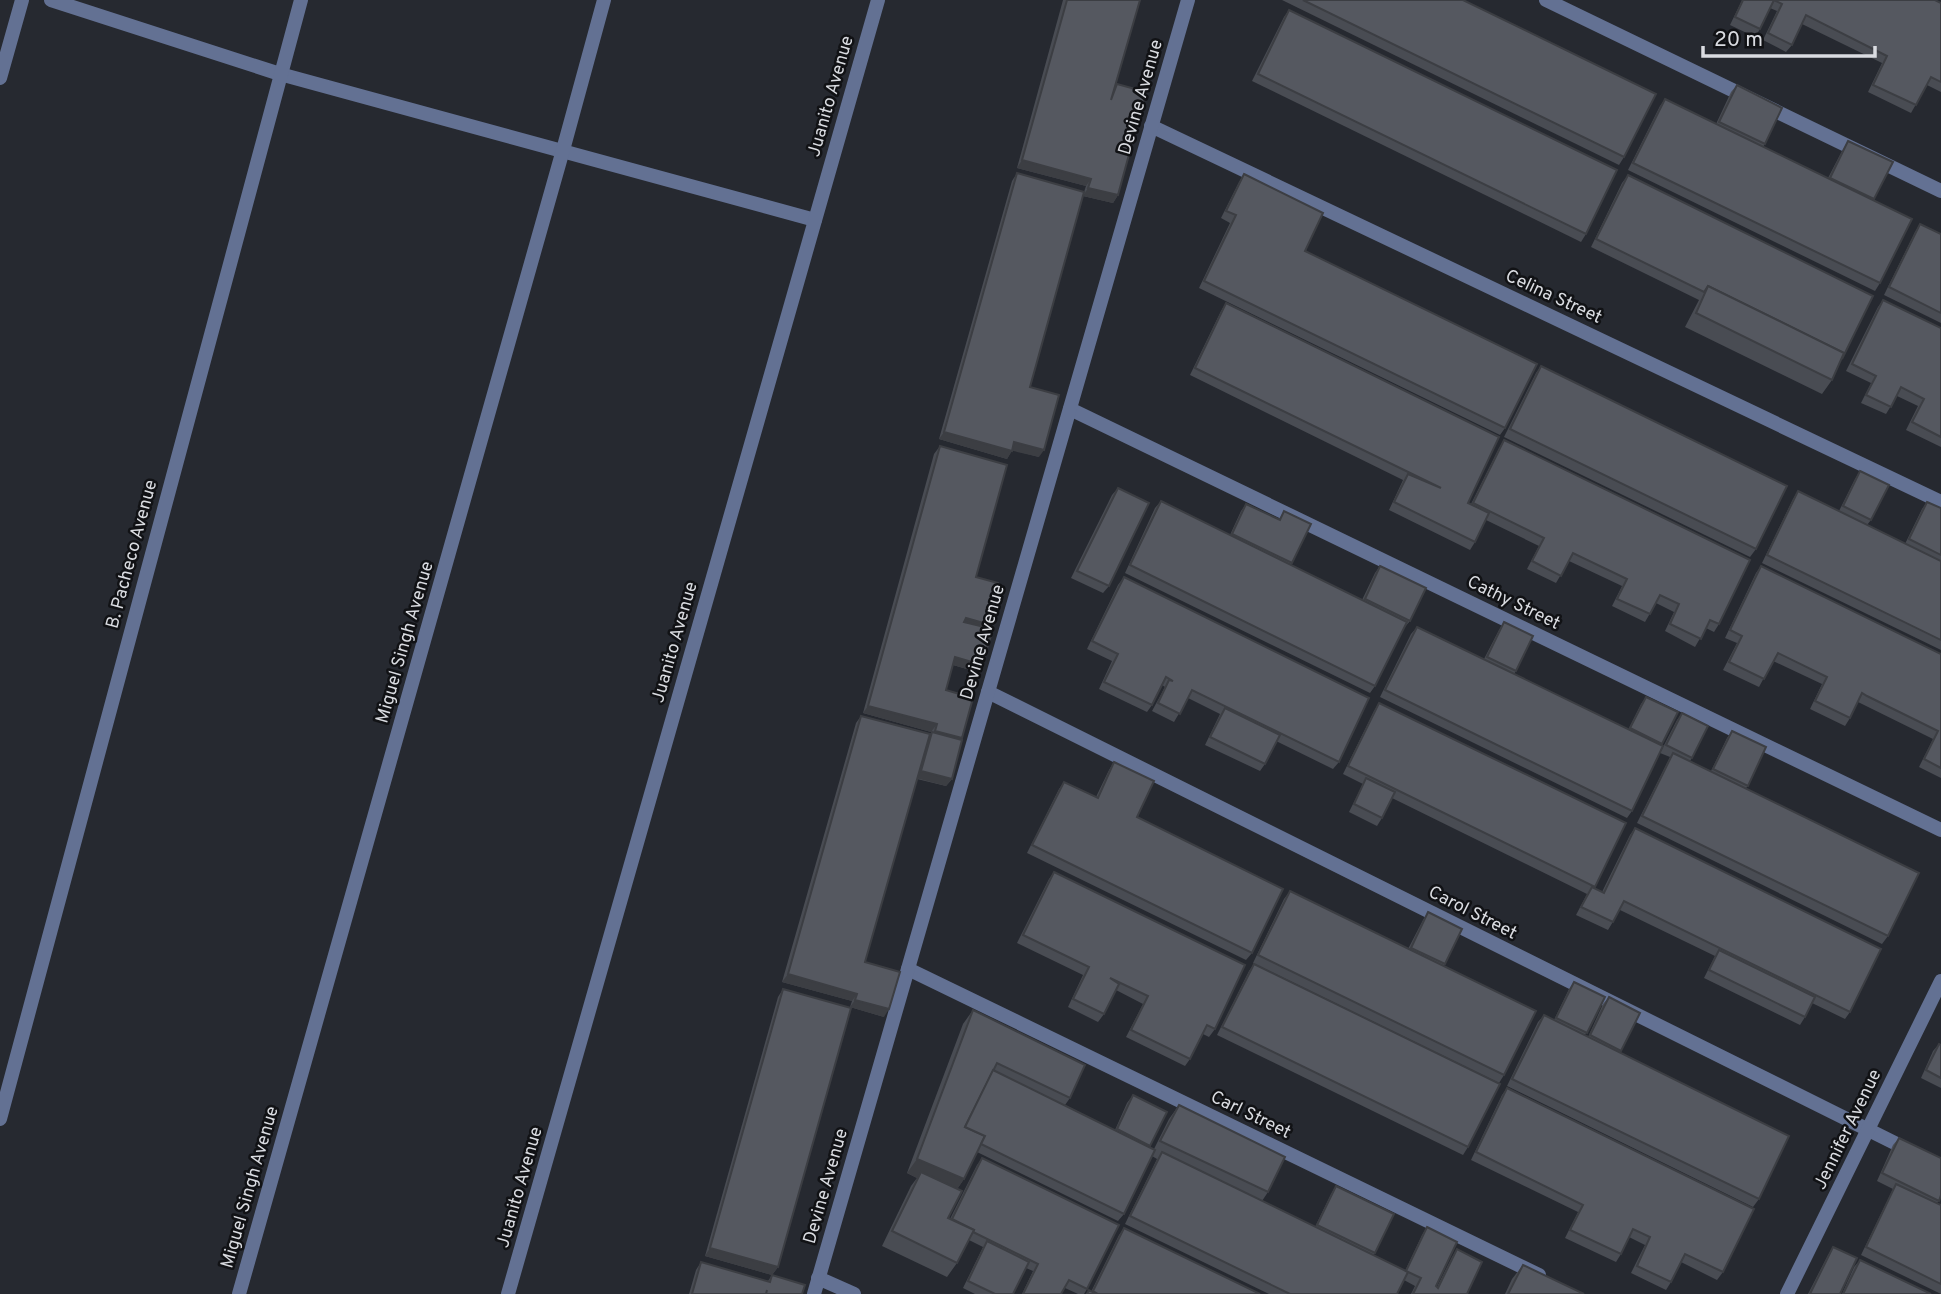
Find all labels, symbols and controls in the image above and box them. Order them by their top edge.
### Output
scale bar [1703,14,1874,58]
text: 20 m [1714,27,1763,54]
street label: Juanito Avenue [803,33,860,160]
street label: Devine Avenue [1114,37,1169,158]
street label: Celina Street [1501,265,1605,330]
street label: B. Pacheco Avenue [102,478,163,631]
street label: Miguel Singh Avenue [371,559,440,726]
street label: Cathy Street [1463,571,1564,636]
street label: Juanito Avenue [647,579,704,706]
street label: Devine Avenue [956,582,1011,703]
street label: Carol Street [1424,881,1521,945]
street label: Jennifer Avenue [1809,1066,1887,1194]
street label: Carl Street [1206,1086,1294,1145]
street label: Miguel Singh Avenue [216,1104,285,1271]
street label: Juanito Avenue [492,1124,549,1251]
street label: Devine Avenue [799,1126,854,1247]

